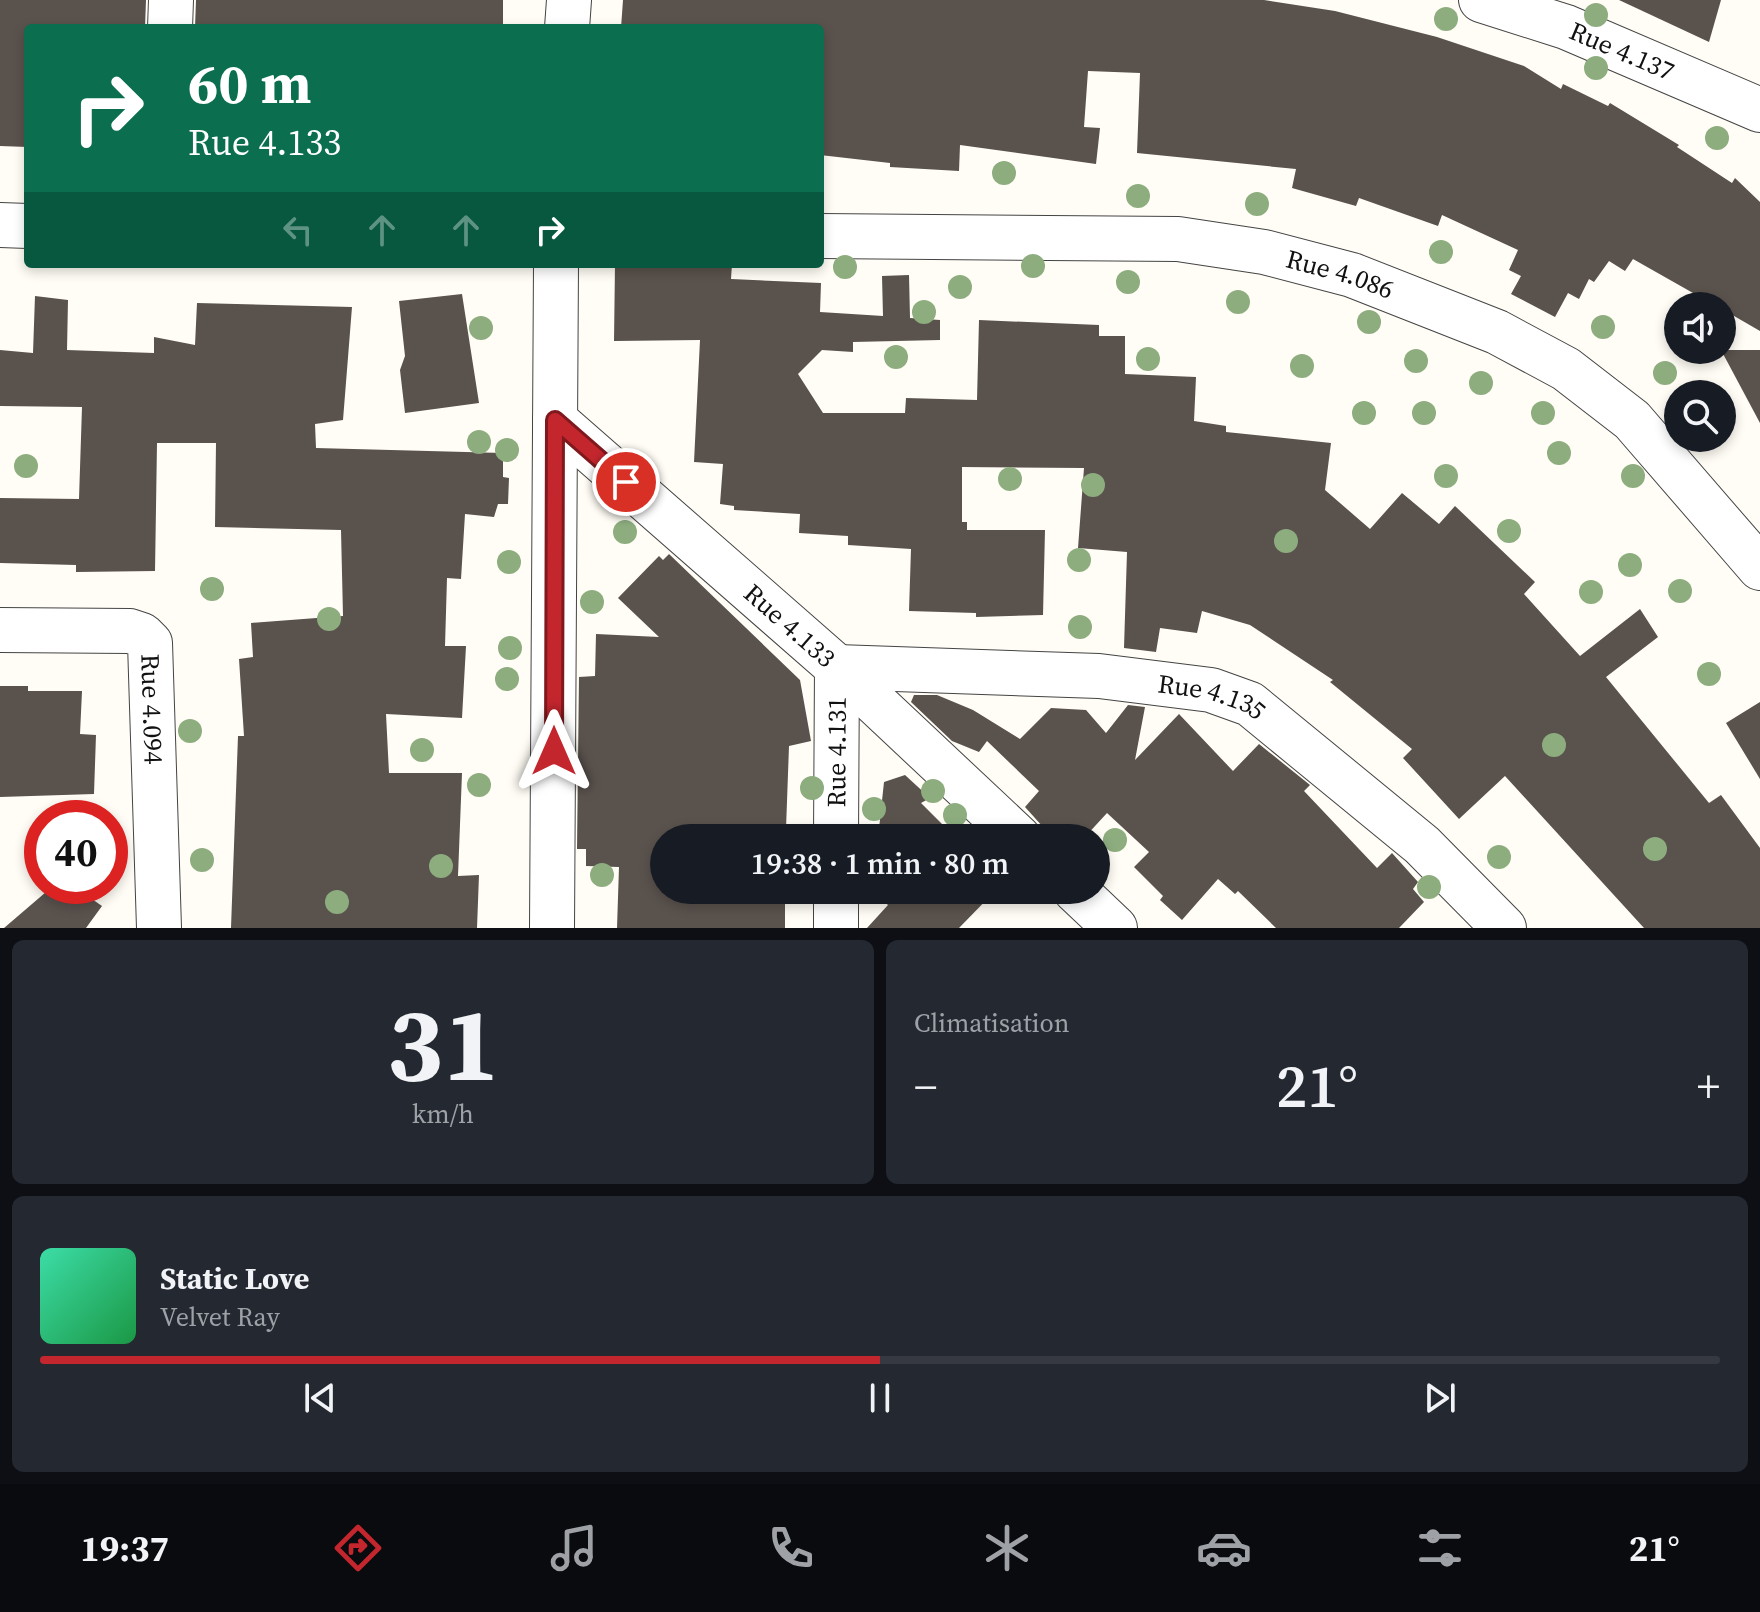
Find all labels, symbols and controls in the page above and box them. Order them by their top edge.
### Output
street label: Rue 4.137 [1564,13,1680,89]
text: 60 m [188,45,311,122]
icon: right [56,56,160,160]
text: Rue 4.133 [188,118,341,167]
icon: left [276,208,320,252]
icon: ahead [360,208,404,252]
icon: ahead [444,208,488,252]
icon: right [528,208,572,252]
street label: Rue 4.086 [1282,241,1399,308]
map controls [1664,292,1736,452]
button: sound [1664,292,1736,364]
button: search [1664,380,1736,452]
pin [592,448,660,516]
icon: arrive [604,460,648,504]
street label: Rue 4.133 [736,576,843,676]
street label: Rue 4.094 [132,653,172,765]
street label: Rue 4.135 [1156,666,1274,728]
street label: Rue 4.131 [818,697,855,807]
position arrow [512,709,596,793]
speed limit sign: 40 [24,800,128,904]
text: 19:38 · 1 min · 80 m [751,843,1009,884]
text: 31 [387,972,499,1115]
text: Climatisation [914,1005,1070,1041]
text: 21° [1276,1045,1358,1127]
text: − [914,1056,937,1117]
text: + [1697,1056,1720,1117]
text: km/h [412,1096,474,1132]
text: Static Love [160,1258,309,1299]
text: Velvet Ray [160,1299,280,1335]
icon: previous [298,1376,342,1420]
icon: pause [858,1376,902,1420]
icon: next [1418,1376,1462,1420]
icon: directions [330,1520,386,1576]
icon: music [546,1520,602,1576]
icon: phone [763,1520,819,1576]
icon: climate [979,1520,1035,1576]
icon: car [1196,1520,1252,1576]
icon: filters [1412,1520,1468,1576]
text: 19:37 [80,1524,169,1573]
text: 21° [1629,1524,1680,1573]

